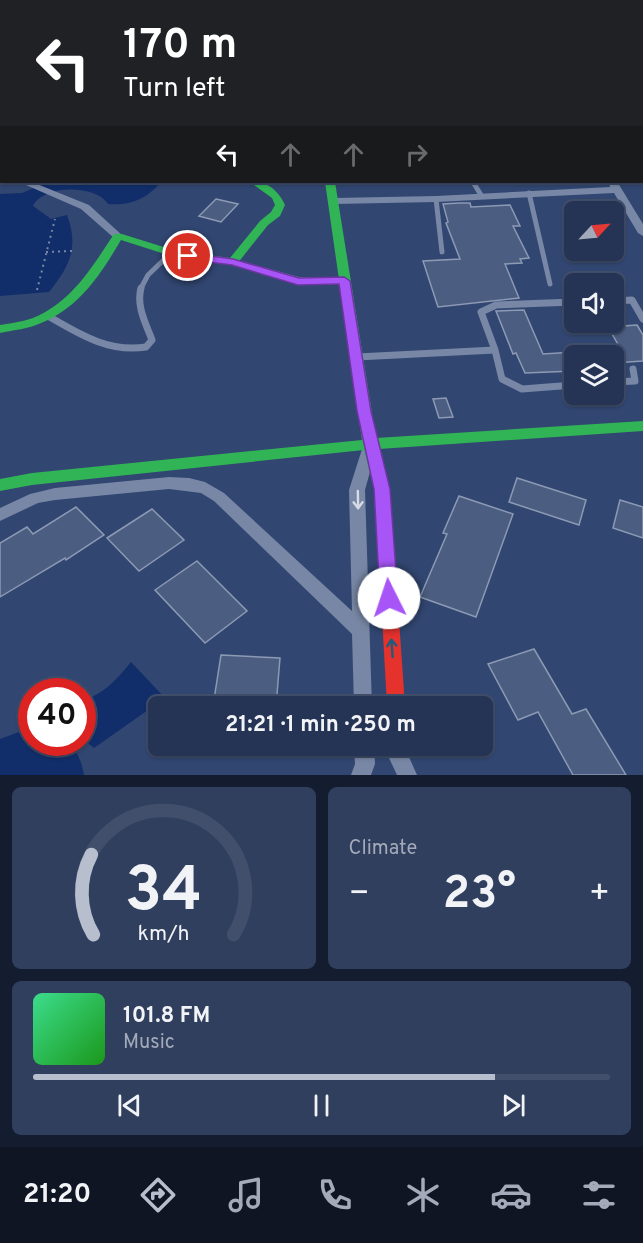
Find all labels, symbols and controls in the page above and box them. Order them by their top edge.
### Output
text: 170 m [123,20,237,73]
icon: left [24,24,102,102]
text: Turn left [123,72,225,106]
icon: left [211,138,244,171]
icon: ahead [274,138,307,171]
icon: ahead [337,138,370,171]
icon: right [400,138,433,171]
north arrow [564,201,624,261]
map controls [564,201,624,405]
pin [162,230,213,281]
icon: arrive [171,239,204,272]
button: sound [564,273,624,333]
button: layers [564,345,624,405]
one-way arrow [352,490,363,510]
position arrow [357,566,421,630]
one-way arrow [387,639,398,659]
speed limit sign: 40 [18,678,96,756]
text: 21:21 · 1 min · 250 m [225,712,416,739]
text: Climate [349,836,417,862]
text: 34 [125,854,202,933]
text: 23° [443,867,516,924]
text: − [349,874,370,916]
text: + [589,874,610,916]
text: km/h [138,921,190,948]
text: 101.8 FM [123,1003,210,1030]
text: Music [123,1030,175,1056]
icon: previous [113,1089,146,1122]
icon: pause [305,1089,338,1122]
icon: next [497,1089,530,1122]
icon: directions [137,1174,179,1216]
icon: music [225,1174,267,1216]
icon: phone [314,1174,356,1216]
icon: climate [402,1174,444,1216]
icon: car [490,1174,532,1216]
icon: filters [578,1174,620,1216]
text: 21:20 [23,1178,91,1212]

